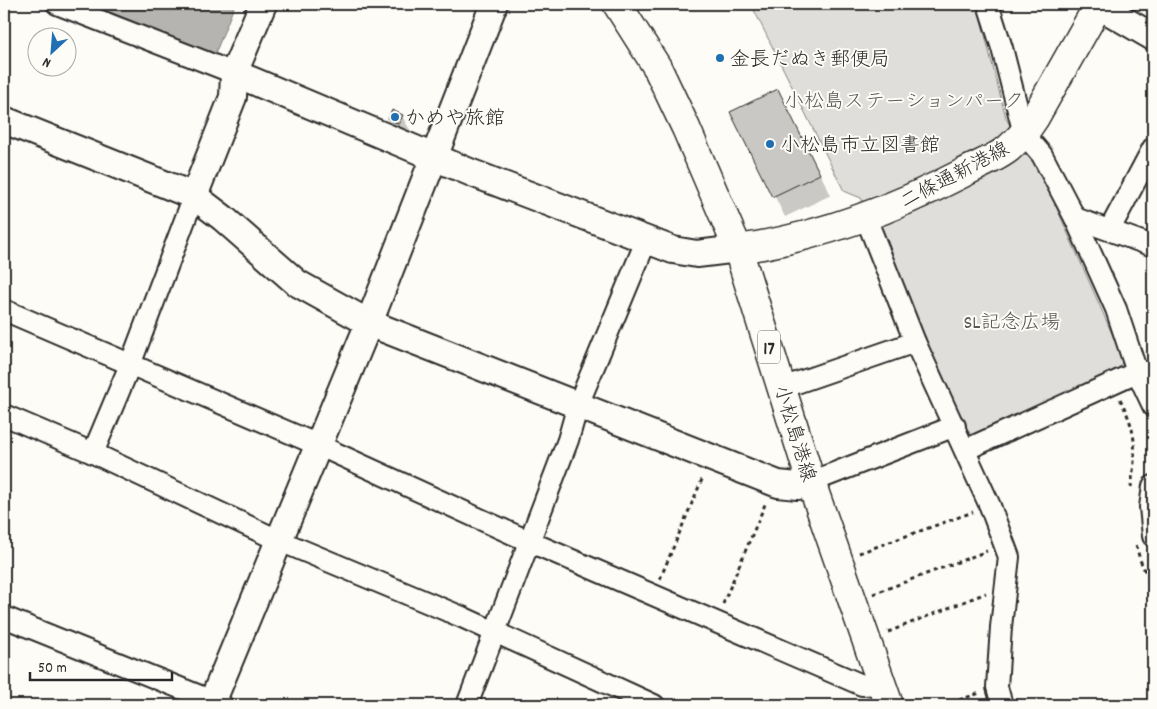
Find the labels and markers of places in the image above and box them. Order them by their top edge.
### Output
place label: 金長だぬき郵便局 [730,47,890,75]
marker: 金長だぬき郵便局 [714,52,726,64]
place label: かめや旅館 [405,106,505,134]
marker: かめや旅館 [389,111,401,123]
place label: 小松島市立図書館 [780,133,940,161]
marker: 小松島市立図書館 [764,138,776,150]

